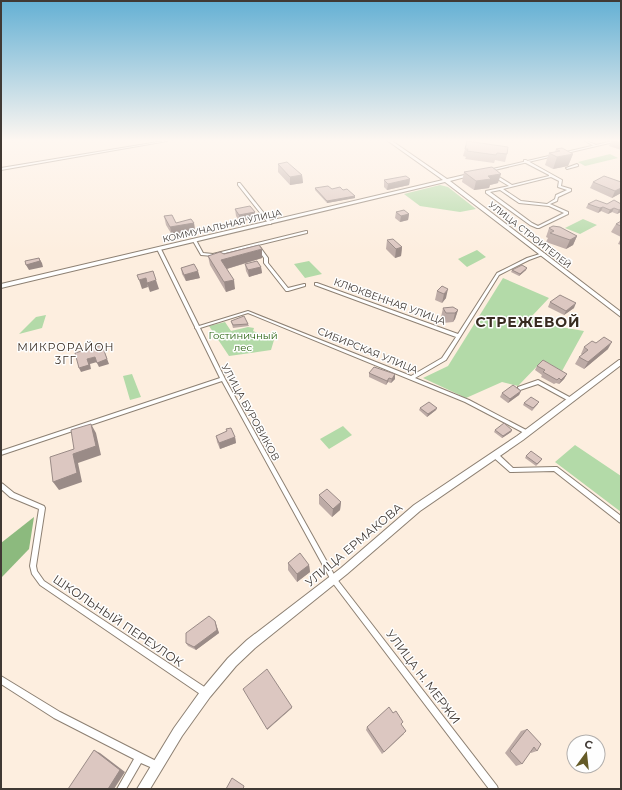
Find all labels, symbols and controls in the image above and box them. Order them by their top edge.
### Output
street label: УЛИЦА СТРОИТЕЛЕЙ [487,199,574,270]
street label: КОММУНАЛЬНАЯ УЛИЦА [161,206,283,245]
street label: КЛЮКВЕННАЯ УЛИЦА [332,275,448,328]
district label: СТРЕЖЕВОЙ [475,313,581,331]
street label: СИБИРСКАЯ УЛИЦА [316,324,420,377]
park label: Гостиничный лес [208,329,278,354]
district label: МИКРОРАЙОН 3ГГ [17,340,115,367]
street label: УЛИЦА БУРОВИКОВ [219,362,283,463]
street label: УЛИЦА ЕРМАКОВА [302,500,405,590]
street label: ШКОЛЬНЫЙ ПЕРЕУЛОК [50,571,187,670]
street label: УЛИЦА Н. МЕРЖИ [383,627,464,727]
north arrow [566,734,606,774]
text: С [583,737,594,752]

